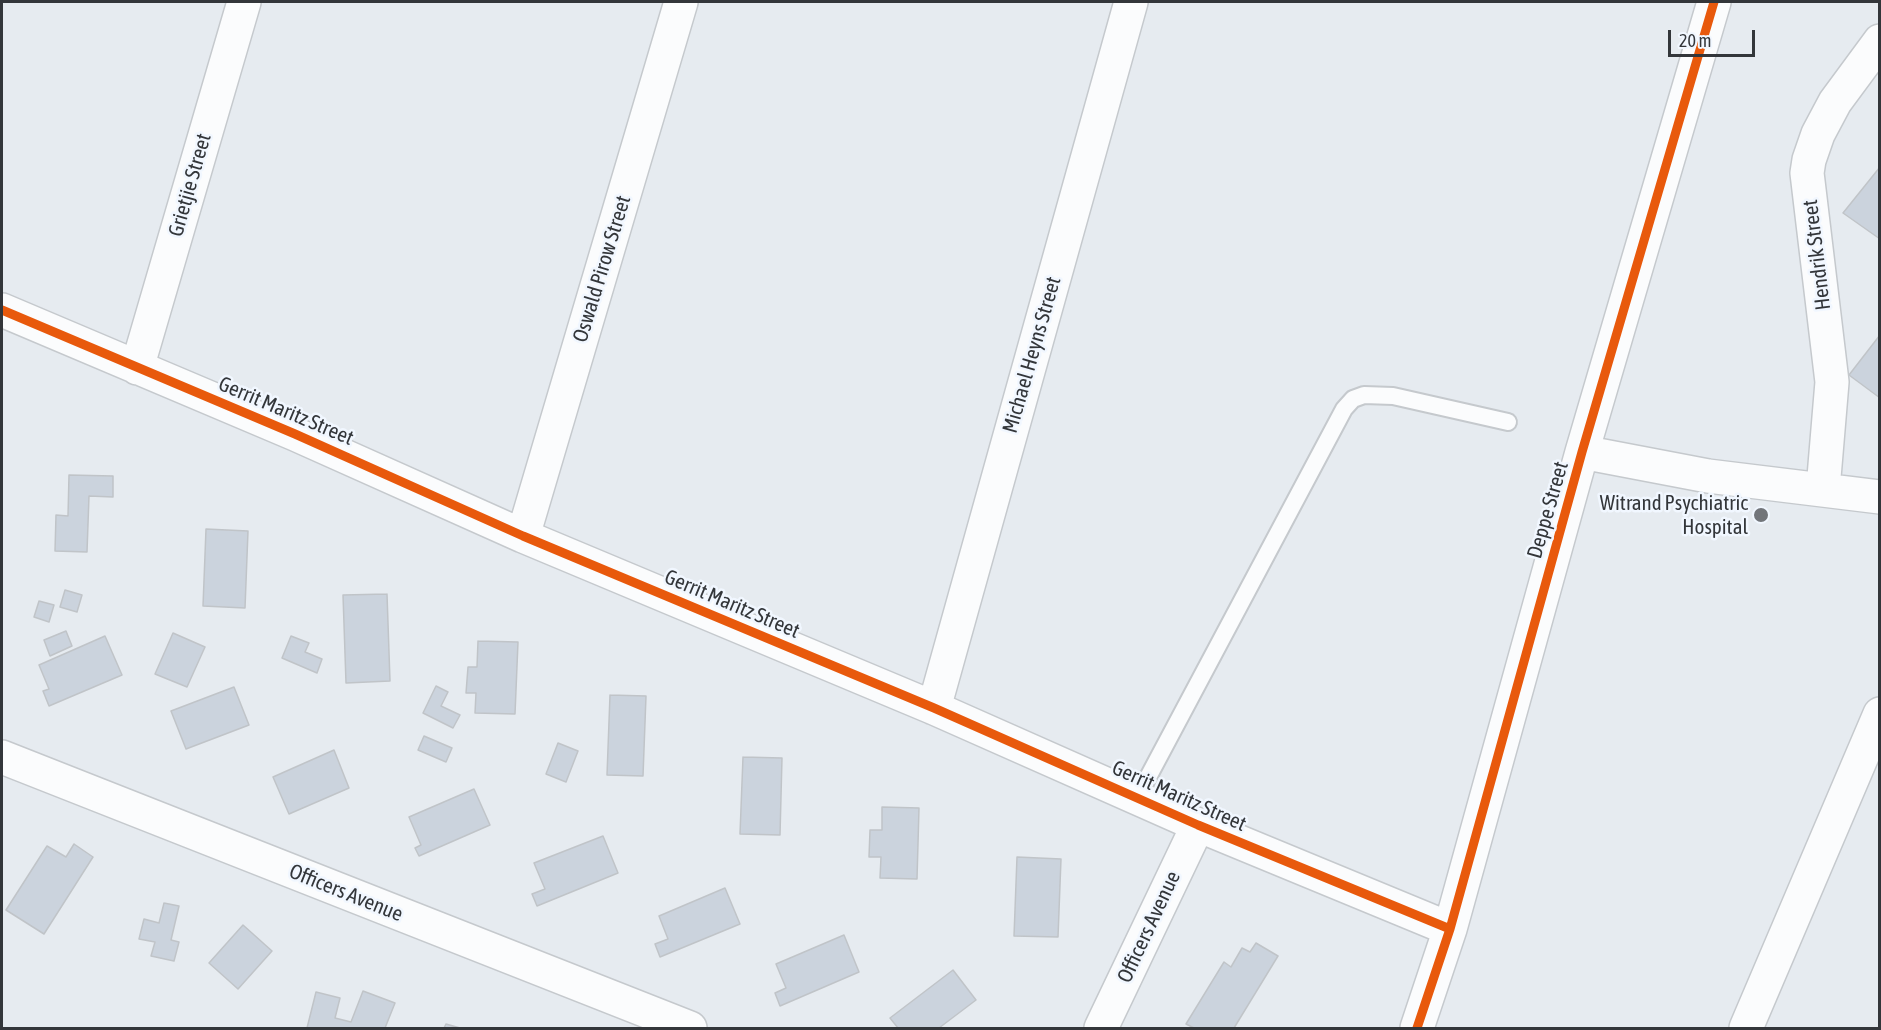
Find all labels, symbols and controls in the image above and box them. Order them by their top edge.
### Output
scale bar [1671,18,1758,56]
text: 20 m [1679,30,1711,51]
street label: Grietjie Street [163,131,217,239]
street label: Oswald Pirow Street [568,193,636,345]
street label: Hendrik Street [1798,198,1836,312]
street label: Michael Heyns Street [998,274,1066,436]
street label: Gerrit Maritz Street [215,371,357,451]
street label: Deppe Street [1522,459,1574,561]
place label: Witrand Psychiatric Hospital [1600,490,1748,540]
marker: Witrand Psychiatric Hospital [1752,506,1770,524]
street label: Gerrit Maritz Street [661,564,803,644]
street label: Gerrit Maritz Street [1108,755,1250,837]
street label: Officers Avenue [285,859,407,927]
street label: Officers Avenue [1112,867,1186,987]

